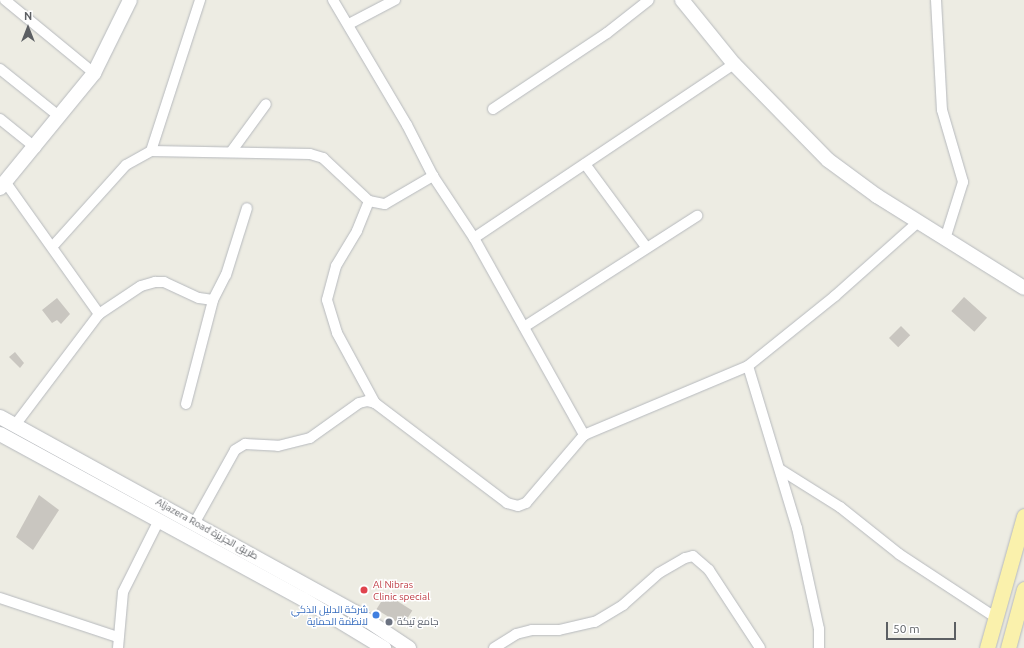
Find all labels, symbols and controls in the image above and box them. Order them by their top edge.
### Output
north arrow [8,8,48,48]
text: N [24,10,32,22]
street label: Aljazera Road طريق الجزيزة [154,496,260,562]
place label: Al Nibras Clinic special [373,578,430,602]
marker: Al Nibras Clinic special [358,584,370,596]
place label: شركة الدليل الذكي لانظمة الحماية [291,603,368,626]
marker: شركة الدليل الذكي لانظمة الحماية [371,610,381,620]
scale bar [888,614,958,640]
place label: جامع تيكة [397,616,438,628]
marker: جامع تيكة [384,617,394,627]
text: 50 m [893,622,920,635]

